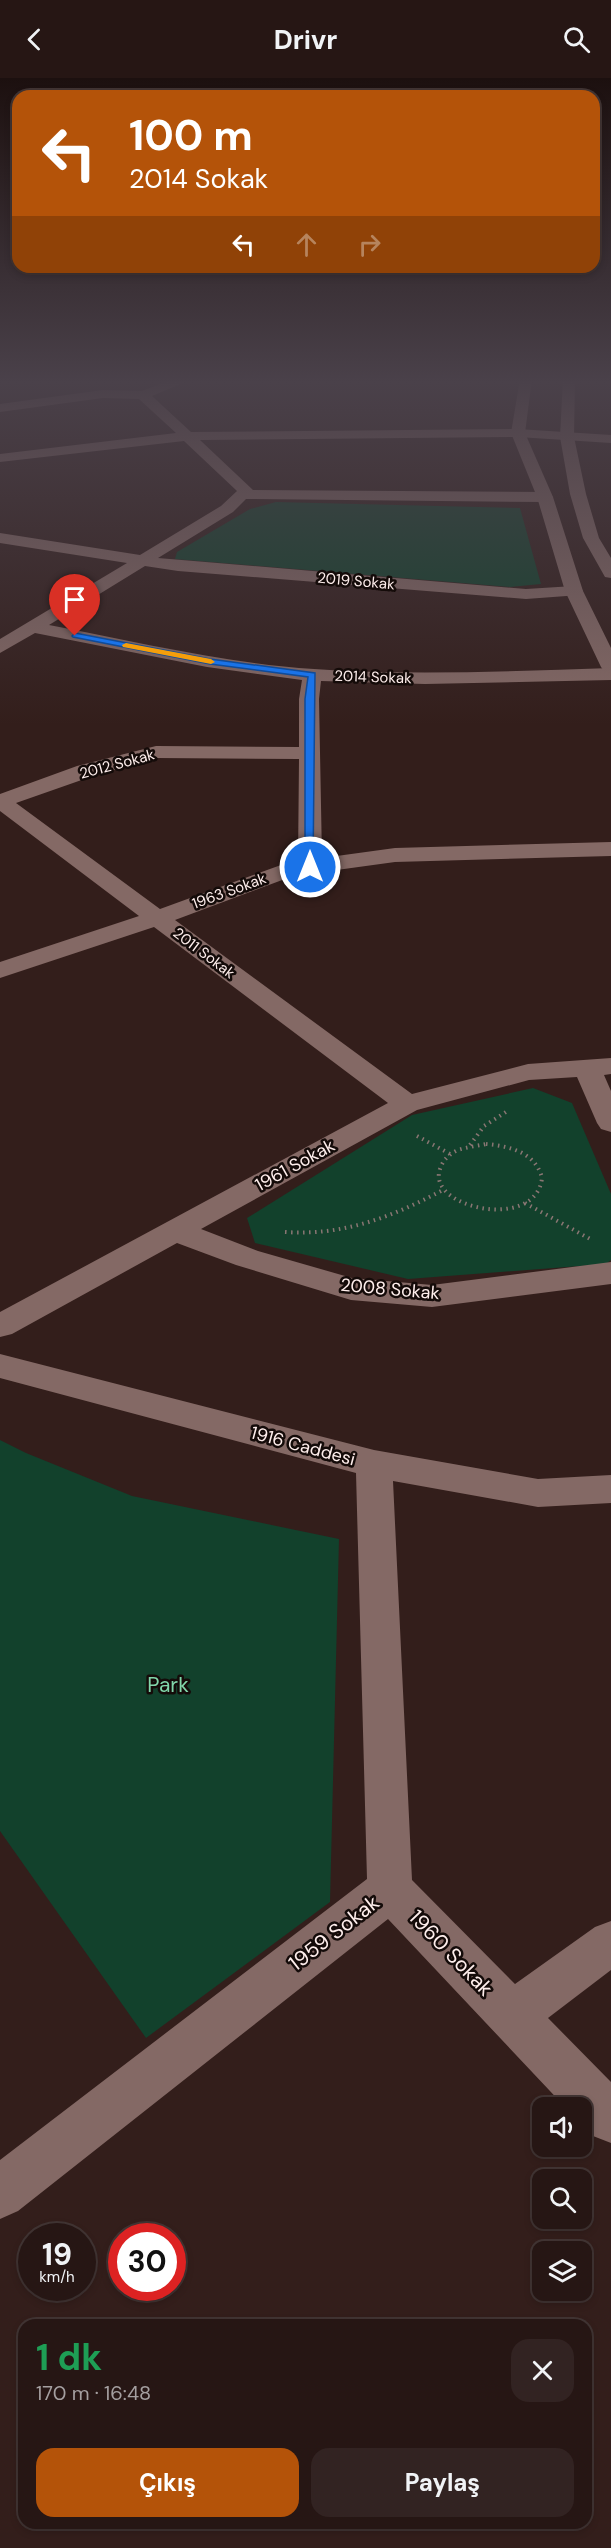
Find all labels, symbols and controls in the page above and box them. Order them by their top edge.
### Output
text: Drivr [274,22,337,57]
icon: back [18,23,51,56]
icon: search [560,23,593,56]
text: 100 m [129,108,253,163]
icon: left [30,114,108,192]
text: 2014 Sokak [129,161,268,196]
icon: left [227,228,260,261]
icon: ahead [290,228,323,261]
icon: right [353,228,386,261]
street label: 2019 Sokak [316,568,396,594]
pin [49,574,100,636]
icon: arrive [58,583,91,616]
street label: 2014 Sokak [334,666,412,688]
street label: 2012 Sokak [77,744,157,784]
position arrow [278,835,342,899]
street label: 1963 Sokak [189,868,269,914]
street label: 2011 Sokak [169,923,239,983]
street label: 1961 Sokak [251,1133,339,1197]
street label: 2008 Sokak [339,1273,441,1305]
street label: 1916 Caddesi [248,1421,358,1471]
park label: Park [147,1671,189,1699]
street label: 1959 Sokak [283,1889,385,1977]
street label: 1960 Sokak [403,1904,500,2003]
map controls [532,2097,592,2301]
button: sound [532,2097,592,2157]
button: search [532,2169,592,2229]
speed limit sign: 30 [108,2223,186,2301]
text: 19 [42,2235,72,2274]
button: layers [532,2241,592,2301]
text: km/h [39,2267,75,2287]
text: 1 dk [36,2334,102,2381]
button: close [511,2339,574,2402]
text: 170 m · 16:48 [36,2380,151,2406]
button: Çıkış [36,2448,299,2517]
button: Paylaş [311,2448,574,2517]

